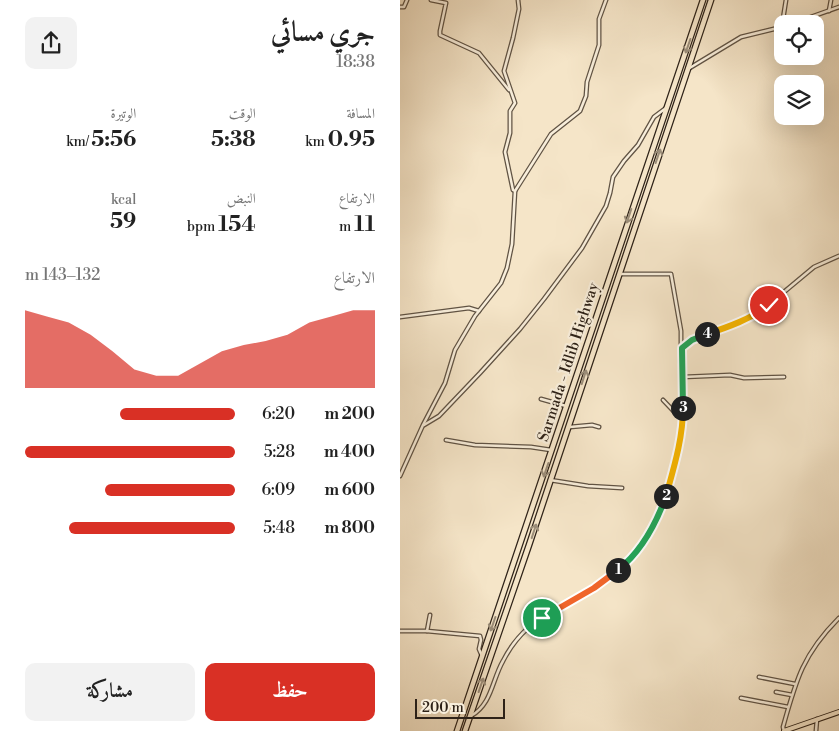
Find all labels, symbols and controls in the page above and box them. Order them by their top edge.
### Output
text: جري مسائي [271,15,375,50]
map controls [774,15,824,125]
button: locate [774,15,824,65]
button: share [25,17,77,69]
one-way arrow [682,38,692,54]
text: 18:38 [336,52,375,72]
button: layers [774,75,824,125]
text: الوتيرة [111,105,136,123]
text: الوقت [229,105,256,123]
text: المسافة [346,105,375,123]
text: 5:56 [91,127,136,153]
text: 5:38 [211,127,256,153]
text: 0.95 [328,127,375,153]
text: /km [66,133,91,151]
text: km [305,133,328,151]
one-way arrow [654,149,663,165]
text: النبض [227,190,256,208]
text: الارتفاع [339,190,375,208]
text: kcal [111,191,136,209]
one-way arrow [624,208,634,224]
text: 59 [110,209,136,235]
text: 154 [218,212,256,238]
text: 11 [354,212,375,238]
text: bpm [187,218,218,236]
text: m [339,218,354,236]
text: 132–143 m [25,265,100,285]
text: الارتفاع [333,268,375,288]
street label: Sarmada - Idlib Highway [534,280,603,444]
pin [748,284,790,326]
icon: check [755,291,783,319]
pin: 4 [694,322,720,346]
text: 4 [703,325,712,343]
one-way arrow [580,369,590,385]
pin: 3 [670,396,696,420]
text: 3 [679,399,688,417]
text: 6:20 [262,404,295,424]
text: 200 m [325,404,375,424]
text: 5:28 [264,442,295,462]
text: 400 m [324,442,375,462]
one-way arrow [540,462,550,478]
text: 6:09 [261,480,295,500]
text: 600 m [325,480,375,500]
pin: 2 [654,484,678,508]
text: 2 [662,487,671,505]
text: 5:48 [263,518,295,538]
text: 800 m [324,518,375,538]
one-way arrow [529,524,539,540]
pin: 1 [606,558,630,582]
text: 1 [615,561,622,579]
pin [521,597,563,639]
icon: arrive [528,604,556,632]
one-way arrow [488,616,498,632]
button: مشاركة [25,663,195,721]
button: حفظ [205,663,375,721]
one-way arrow [477,678,486,693]
scale bar [415,696,505,719]
text: 200 m [422,699,464,717]

